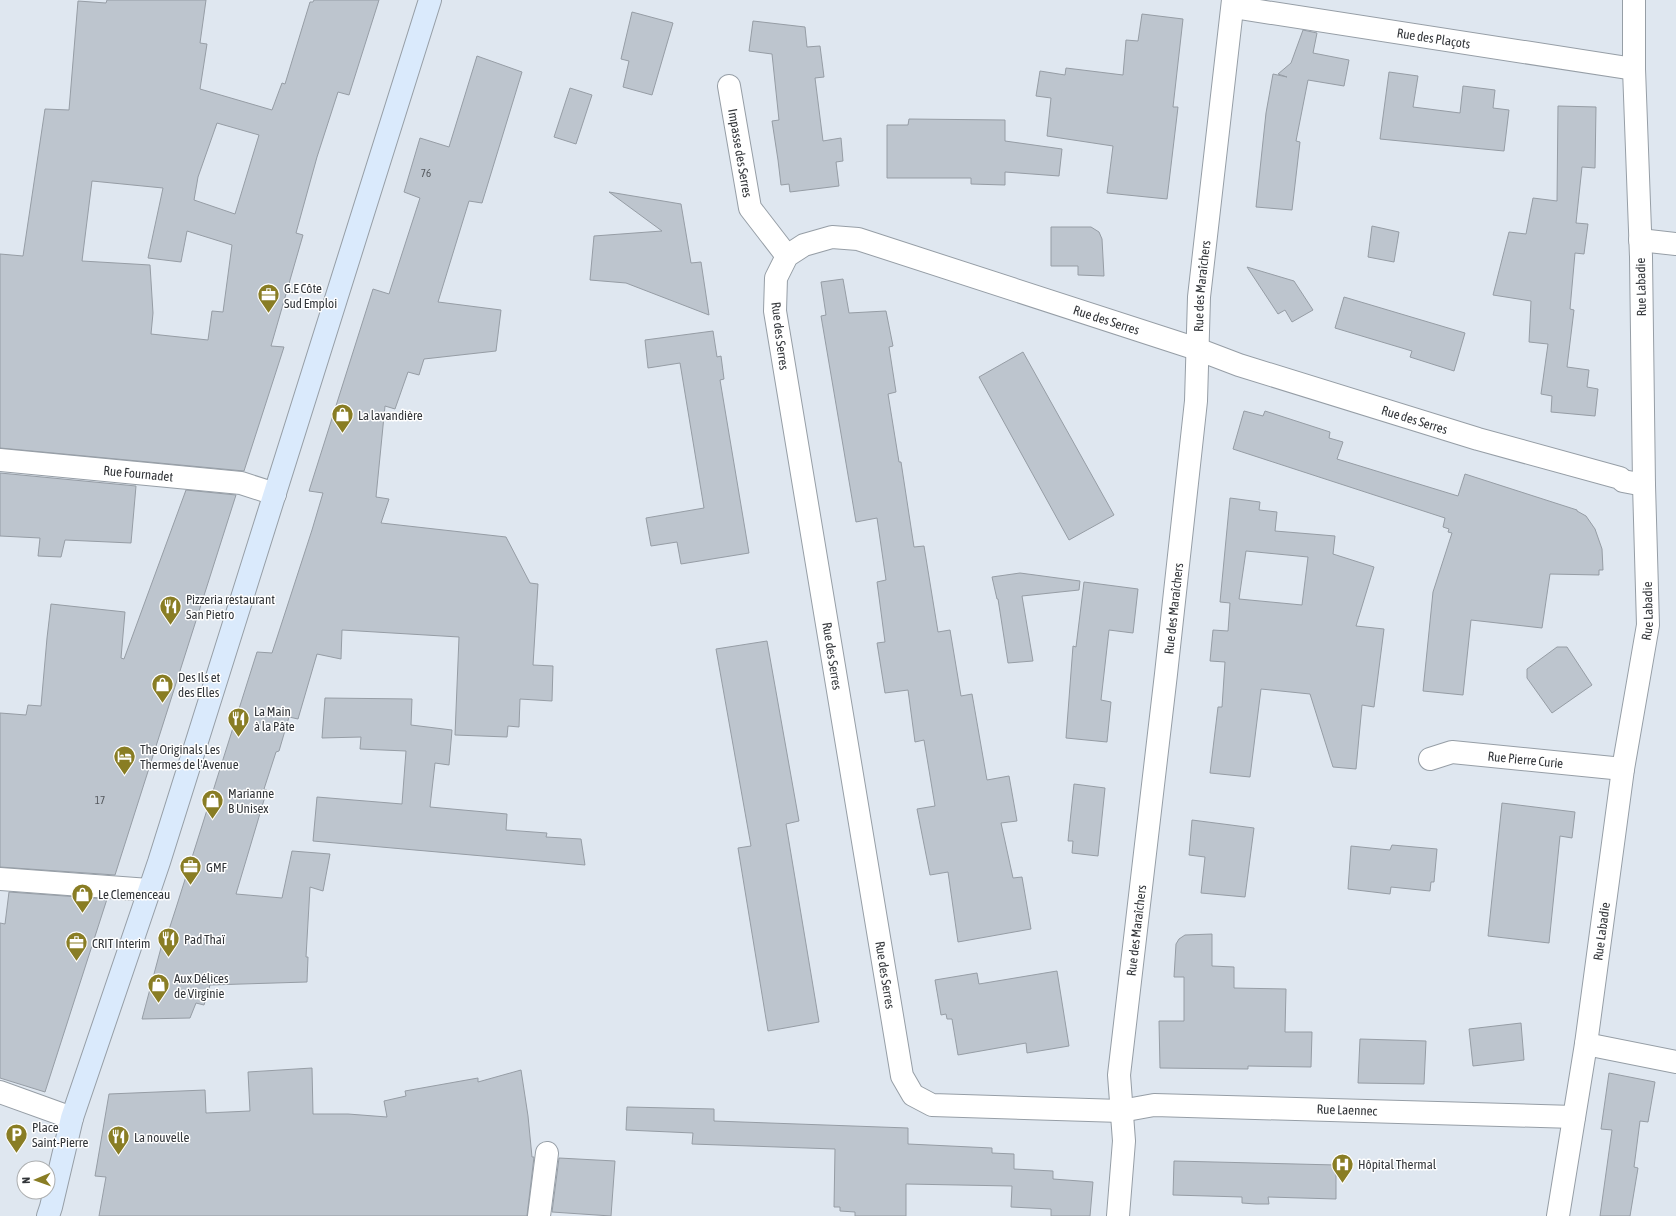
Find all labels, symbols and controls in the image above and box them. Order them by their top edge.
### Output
street label: Rue des Plaçots [1396,25,1472,51]
street label: Impasse des Serres [726,107,756,199]
house number: 76 [421,167,431,179]
street label: Rue des Maraîchers [1191,239,1213,332]
street label: Rue Labadie [1633,257,1649,317]
place label: G.E Côte Sud Emploi [284,281,337,311]
office icon: G.E Côte Sud Emploi [256,282,282,315]
street label: Rue des Serres [768,301,792,371]
street label: Rue des Serres [1072,302,1142,337]
shop icon: La lavandière [329,402,355,435]
street label: Rue des Serres [1380,402,1450,437]
place label: La lavandière [358,408,423,423]
street label: Rue Fournadet [103,462,174,484]
street label: Rue des Maraîchers [1161,562,1186,655]
street label: Rue Labadie [1638,581,1656,641]
place label: Pizzeria restaurant San Pietro [186,592,275,622]
restaurant icon: Pizzeria restaurant San Pietro [157,593,183,626]
street label: Rue des Serres [819,621,845,691]
place label: Des Ils et des Elles [178,670,221,700]
shop icon: Des Ils et des Elles [149,671,175,704]
place label: La Main à la Pâte [254,704,295,734]
restaurant icon: La Main à la Pâte [225,705,251,738]
place label: The Originals Les Thermes de l'Avenue [140,742,239,772]
hotel icon: The Originals Les Thermes de l'Avenue [112,743,138,776]
street label: Rue Pierre Curie [1487,748,1564,771]
place label: Marianne B Unisex [228,786,274,816]
shop icon: Marianne B Unisex [199,787,225,820]
house number: 17 [95,794,105,806]
office icon: GMF [178,854,204,887]
place label: GMF [206,860,228,875]
shop icon: Le Clemenceau [70,881,96,914]
street label: Rue des Maraîchers [1123,884,1149,977]
place label: Le Clemenceau [98,887,170,902]
street label: Rue Labadie [1590,901,1613,961]
restaurant icon: Pad Thaï [155,926,181,959]
office icon: CRIT Interim [64,930,90,963]
place label: Pad Thaï [184,932,225,947]
place label: CRIT Interim [92,936,150,951]
street label: Rue des Serres [872,940,898,1010]
place label: Aux Délices de Virginie [174,971,229,1001]
shop icon: Aux Délices de Virginie [146,972,172,1005]
street label: Rue Laennec [1316,1101,1378,1119]
place label: Place Saint-Pierre [32,1120,88,1150]
parking icon: Place Saint-Pierre [4,1121,30,1154]
restaurant icon: La nouvelle [106,1124,132,1157]
place label: La nouvelle [134,1130,189,1145]
hospital icon: Hôpital Thermal [1330,1151,1356,1184]
place label: Hôpital Thermal [1358,1157,1437,1172]
north arrow [16,1160,56,1200]
text: N [20,1177,32,1184]

